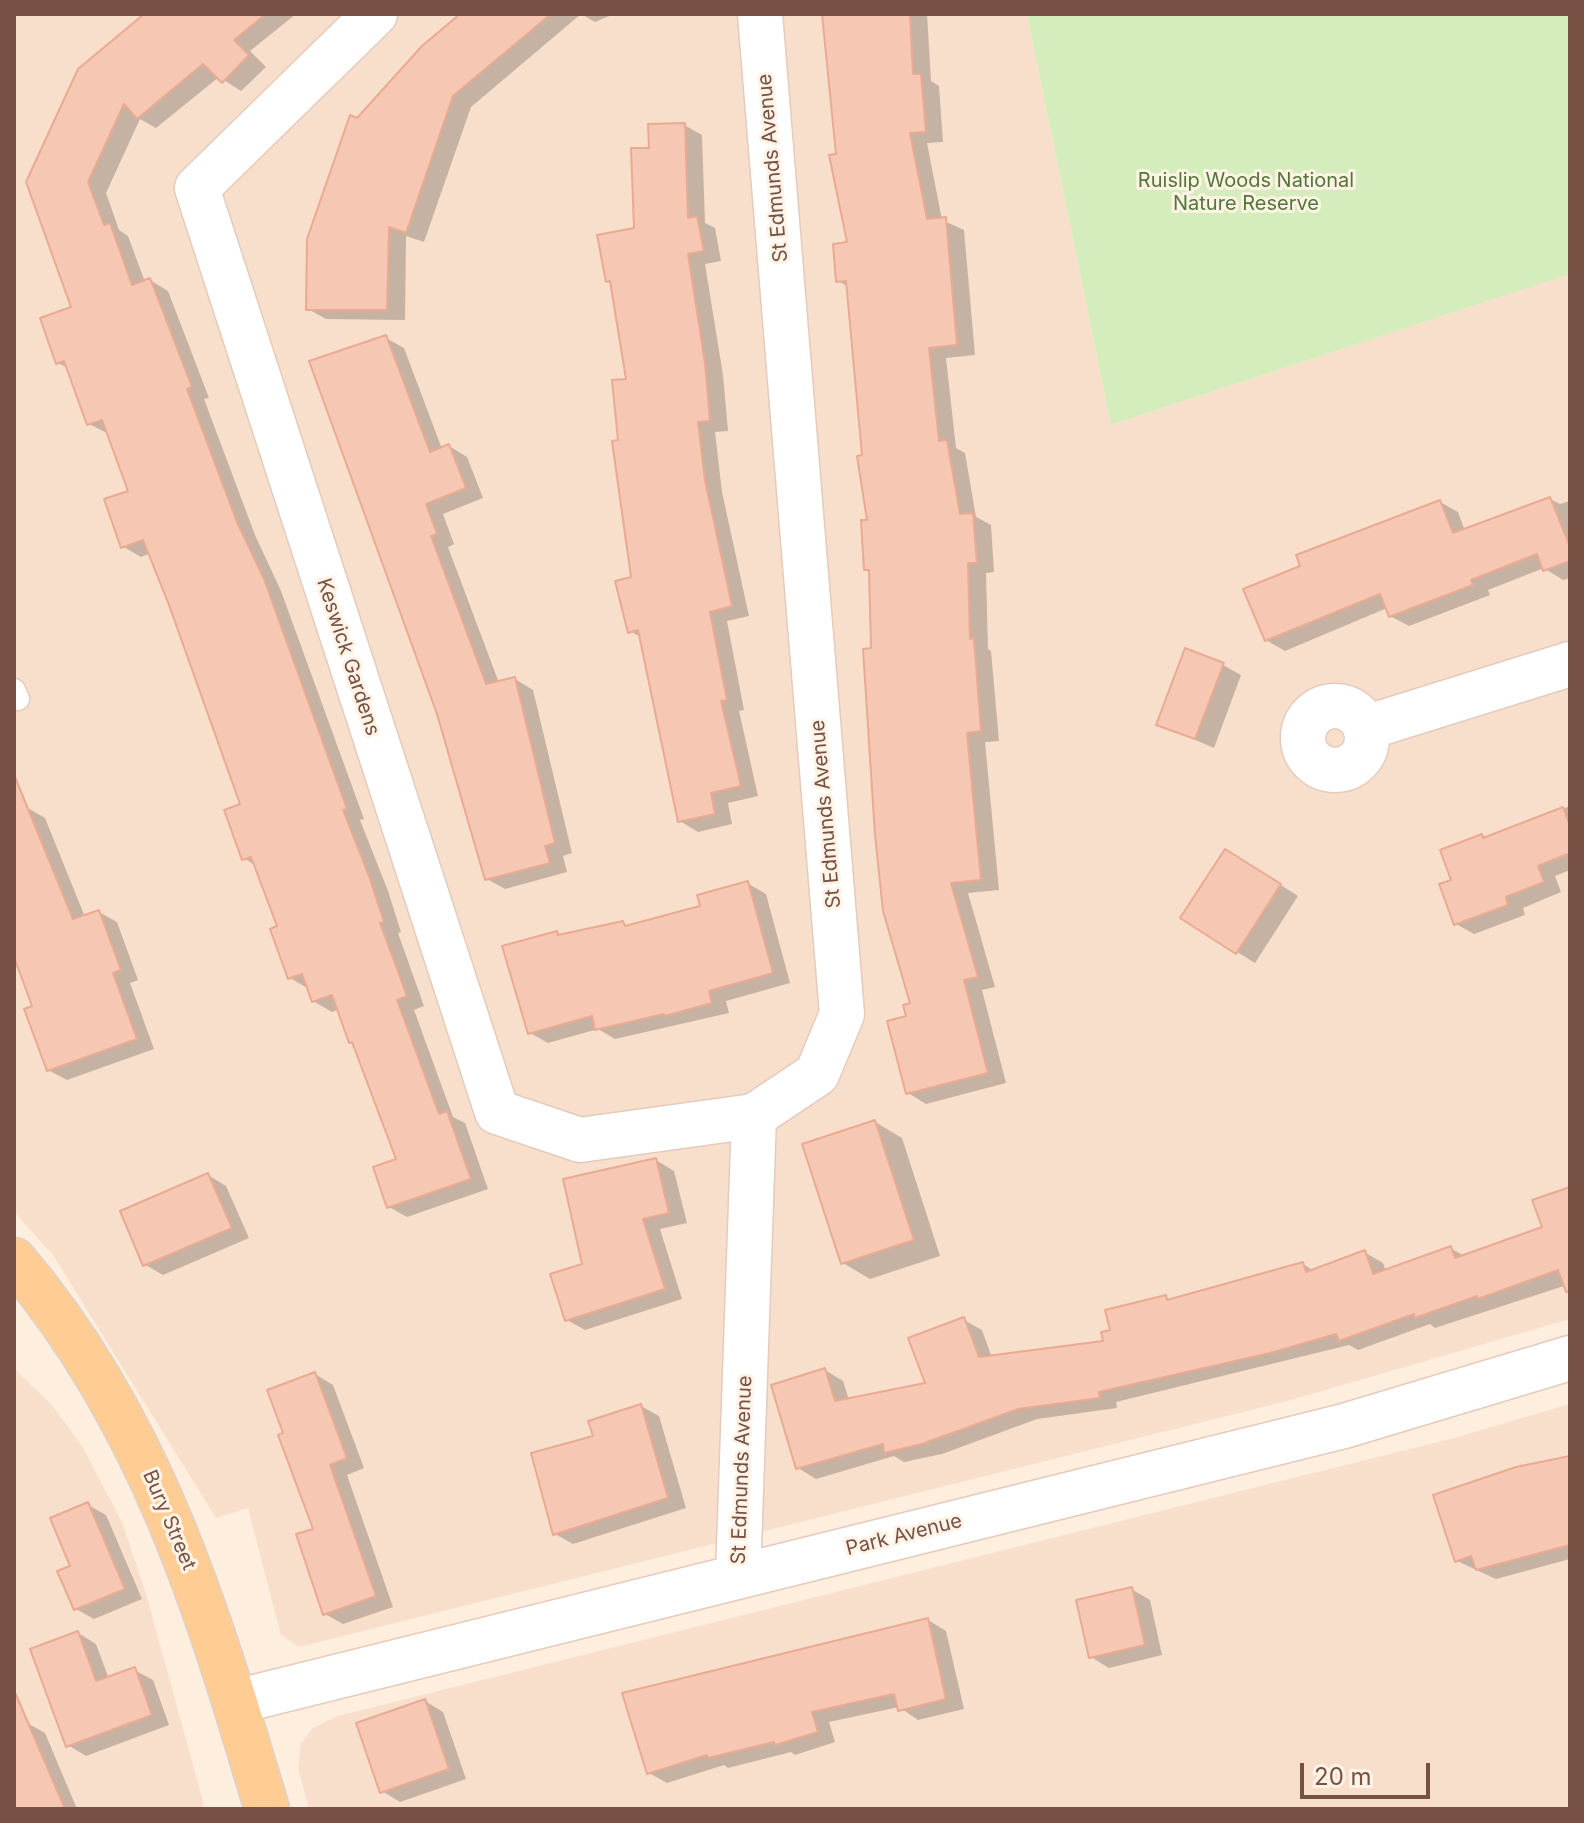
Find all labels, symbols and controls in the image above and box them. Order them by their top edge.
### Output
street label: St Edmunds Avenue [753,73,793,263]
park label: Ruislip Woods National Nature Reserve [1138,169,1354,216]
street label: Keswick Gardens [311,575,385,739]
street label: St Edmunds Avenue [806,719,846,909]
street label: St Edmunds Avenue [727,1375,757,1565]
street label: Bury Street [137,1466,201,1574]
street label: Park Avenue [844,1509,964,1561]
scale bar [1304,1747,1434,1797]
text: 20 m [1314,1762,1372,1791]

